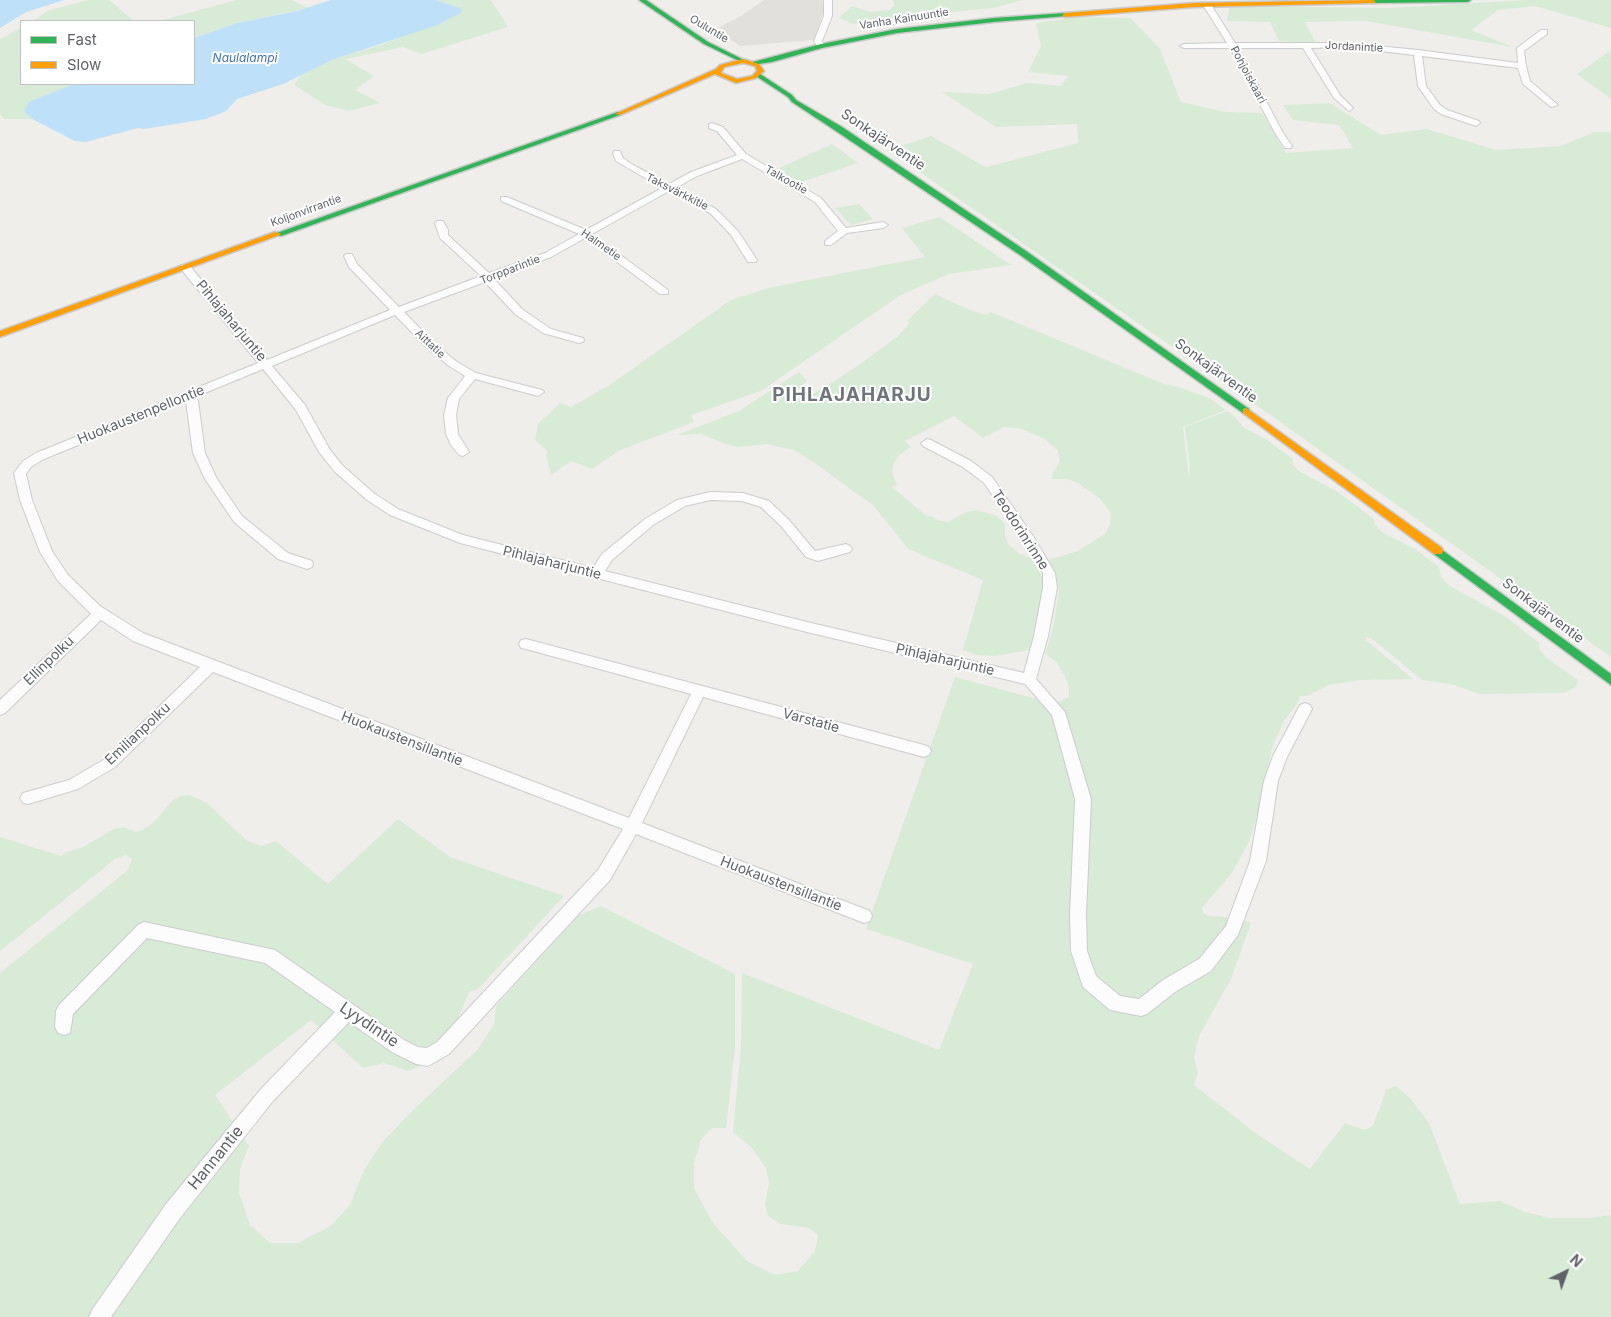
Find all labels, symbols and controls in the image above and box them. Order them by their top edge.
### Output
street label: Vanha Kainuuntie [858,5,950,33]
street label: Ouluntie [687,12,731,46]
legend [20,20,195,85]
text: Fast [67,30,97,49]
street label: Jordanintie [1325,39,1383,55]
street label: Pohjoiskaari [1227,44,1269,106]
water label: Naulalampi [213,51,277,65]
text: Slow [67,55,101,74]
street label: Sonkajärventie [838,106,928,174]
street label: Talkootie [762,163,810,197]
street label: Taksvärkkitie [644,171,710,213]
street label: Koljonvirrantie [269,192,343,230]
street label: Halmetie [578,226,624,264]
street label: Torpparintie [478,253,542,287]
street label: Pihlajaharjuntie [192,277,270,365]
street label: Aittatie [412,327,448,361]
street label: Sonkajärventie [1171,335,1261,407]
street label: Huokaustenpellontie [75,382,207,448]
district label: PIHLAJAHARJU [771,384,933,406]
street label: Teodorinrinne [988,487,1052,573]
street label: Pihlajaharjuntie [501,543,603,583]
street label: Sonkajärventie [1499,575,1587,647]
street label: Ellinpolku [20,633,78,689]
street label: Pihlajaharjuntie [894,640,996,680]
street label: Emilianpolku [102,699,174,769]
street label: Varstatie [781,705,841,737]
street label: Huokaustensillantie [339,708,465,770]
street label: Huokaustensillantie [718,853,844,915]
street label: Lyydintie [336,998,402,1052]
street label: Hannantie [184,1122,248,1194]
north arrow [1541,1247,1591,1297]
text: N [1567,1251,1586,1270]

